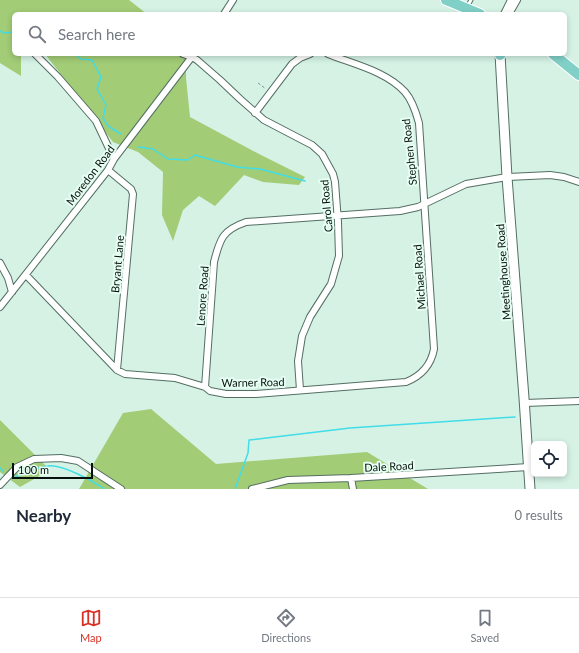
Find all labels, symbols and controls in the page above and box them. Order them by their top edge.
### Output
search box [12,12,567,56]
icon: search [26,23,48,45]
text: Search here [58,25,135,43]
street label: Stephen Road [399,118,419,186]
street label: Moredon Road [63,142,117,208]
street label: Carol Road [317,179,335,233]
street label: Meetinghouse Road [493,223,513,321]
street label: Bryant Lane [108,234,126,293]
street label: Michael Road [410,244,428,310]
street label: Lenore Road [193,266,211,326]
street label: Warner Road [221,375,285,389]
map controls [531,441,567,477]
button: locate [531,441,567,477]
street label: Dale Road [364,458,414,474]
scale bar [12,461,93,480]
text: 100 m [18,463,49,476]
text: Nearby [16,505,71,526]
text: 0 results [515,507,563,523]
tab: Map [80,607,102,644]
tab: Directions [261,607,311,644]
tab: Saved [470,607,499,644]

